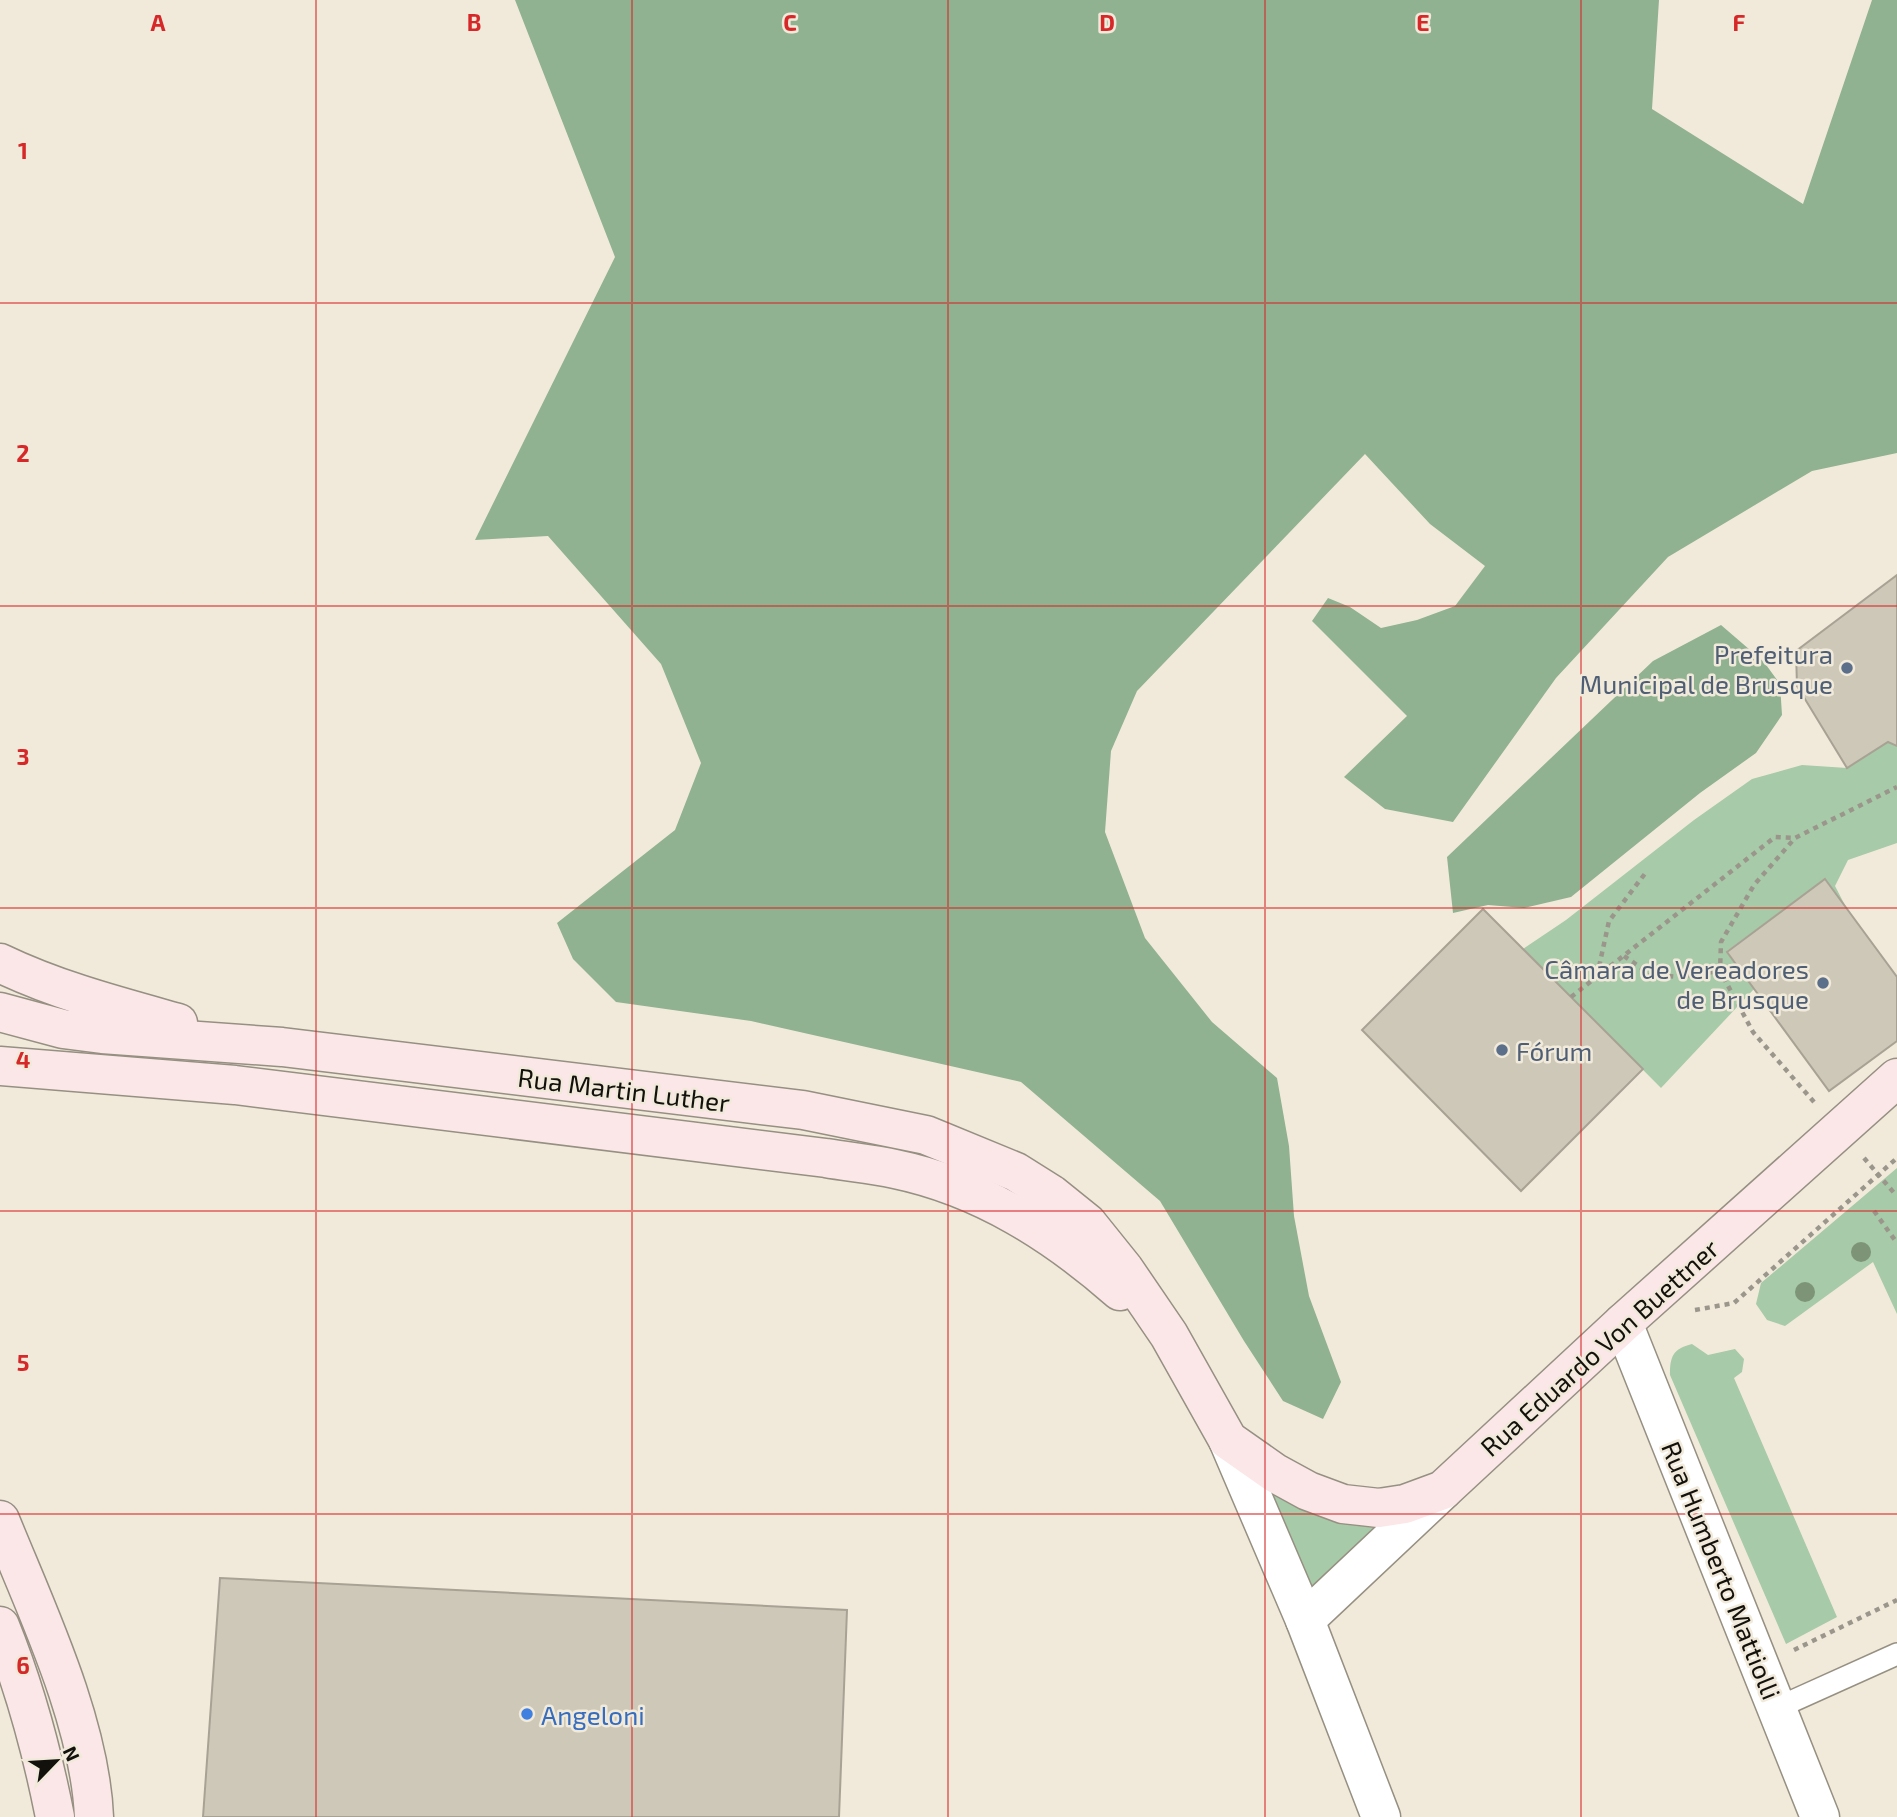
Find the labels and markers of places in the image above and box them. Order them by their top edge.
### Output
place label: Prefeitura Municipal de Brusque [1580,638,1833,699]
marker: Prefeitura Municipal de Brusque [1839,660,1855,676]
place label: Câmara de Vereadores de Brusque [1544,953,1809,1014]
marker: Câmara de Vereadores de Brusque [1815,975,1831,991]
place label: Fórum [1516,1035,1592,1066]
marker: Fórum [1494,1042,1510,1058]
place label: Angeloni [541,1699,645,1730]
marker: Angeloni [519,1706,535,1722]

